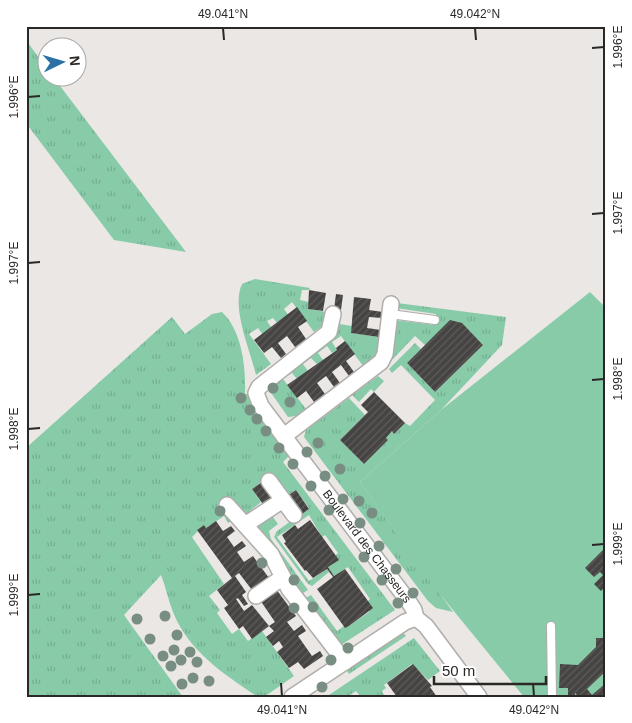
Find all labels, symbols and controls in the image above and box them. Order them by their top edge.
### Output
text: 49.041°N [198,7,248,21]
text: 49.042°N [450,7,500,21]
text: 1.996°E [611,26,625,68]
north arrow [38,38,88,88]
text: N [67,55,83,67]
text: 1.996°E [7,76,21,118]
text: 1.997°E [611,192,625,234]
text: 1.997°E [7,242,21,284]
text: 1.998°E [611,358,625,400]
text: 1.998°E [7,408,21,450]
street label: Boulevard des Chasseurs [320,487,414,606]
text: 1.999°E [611,523,625,565]
text: 1.999°E [7,574,21,616]
scale bar [434,653,547,685]
text: 50 m [442,662,475,679]
text: 49.041°N [257,703,307,717]
text: 49.042°N [509,703,559,717]

